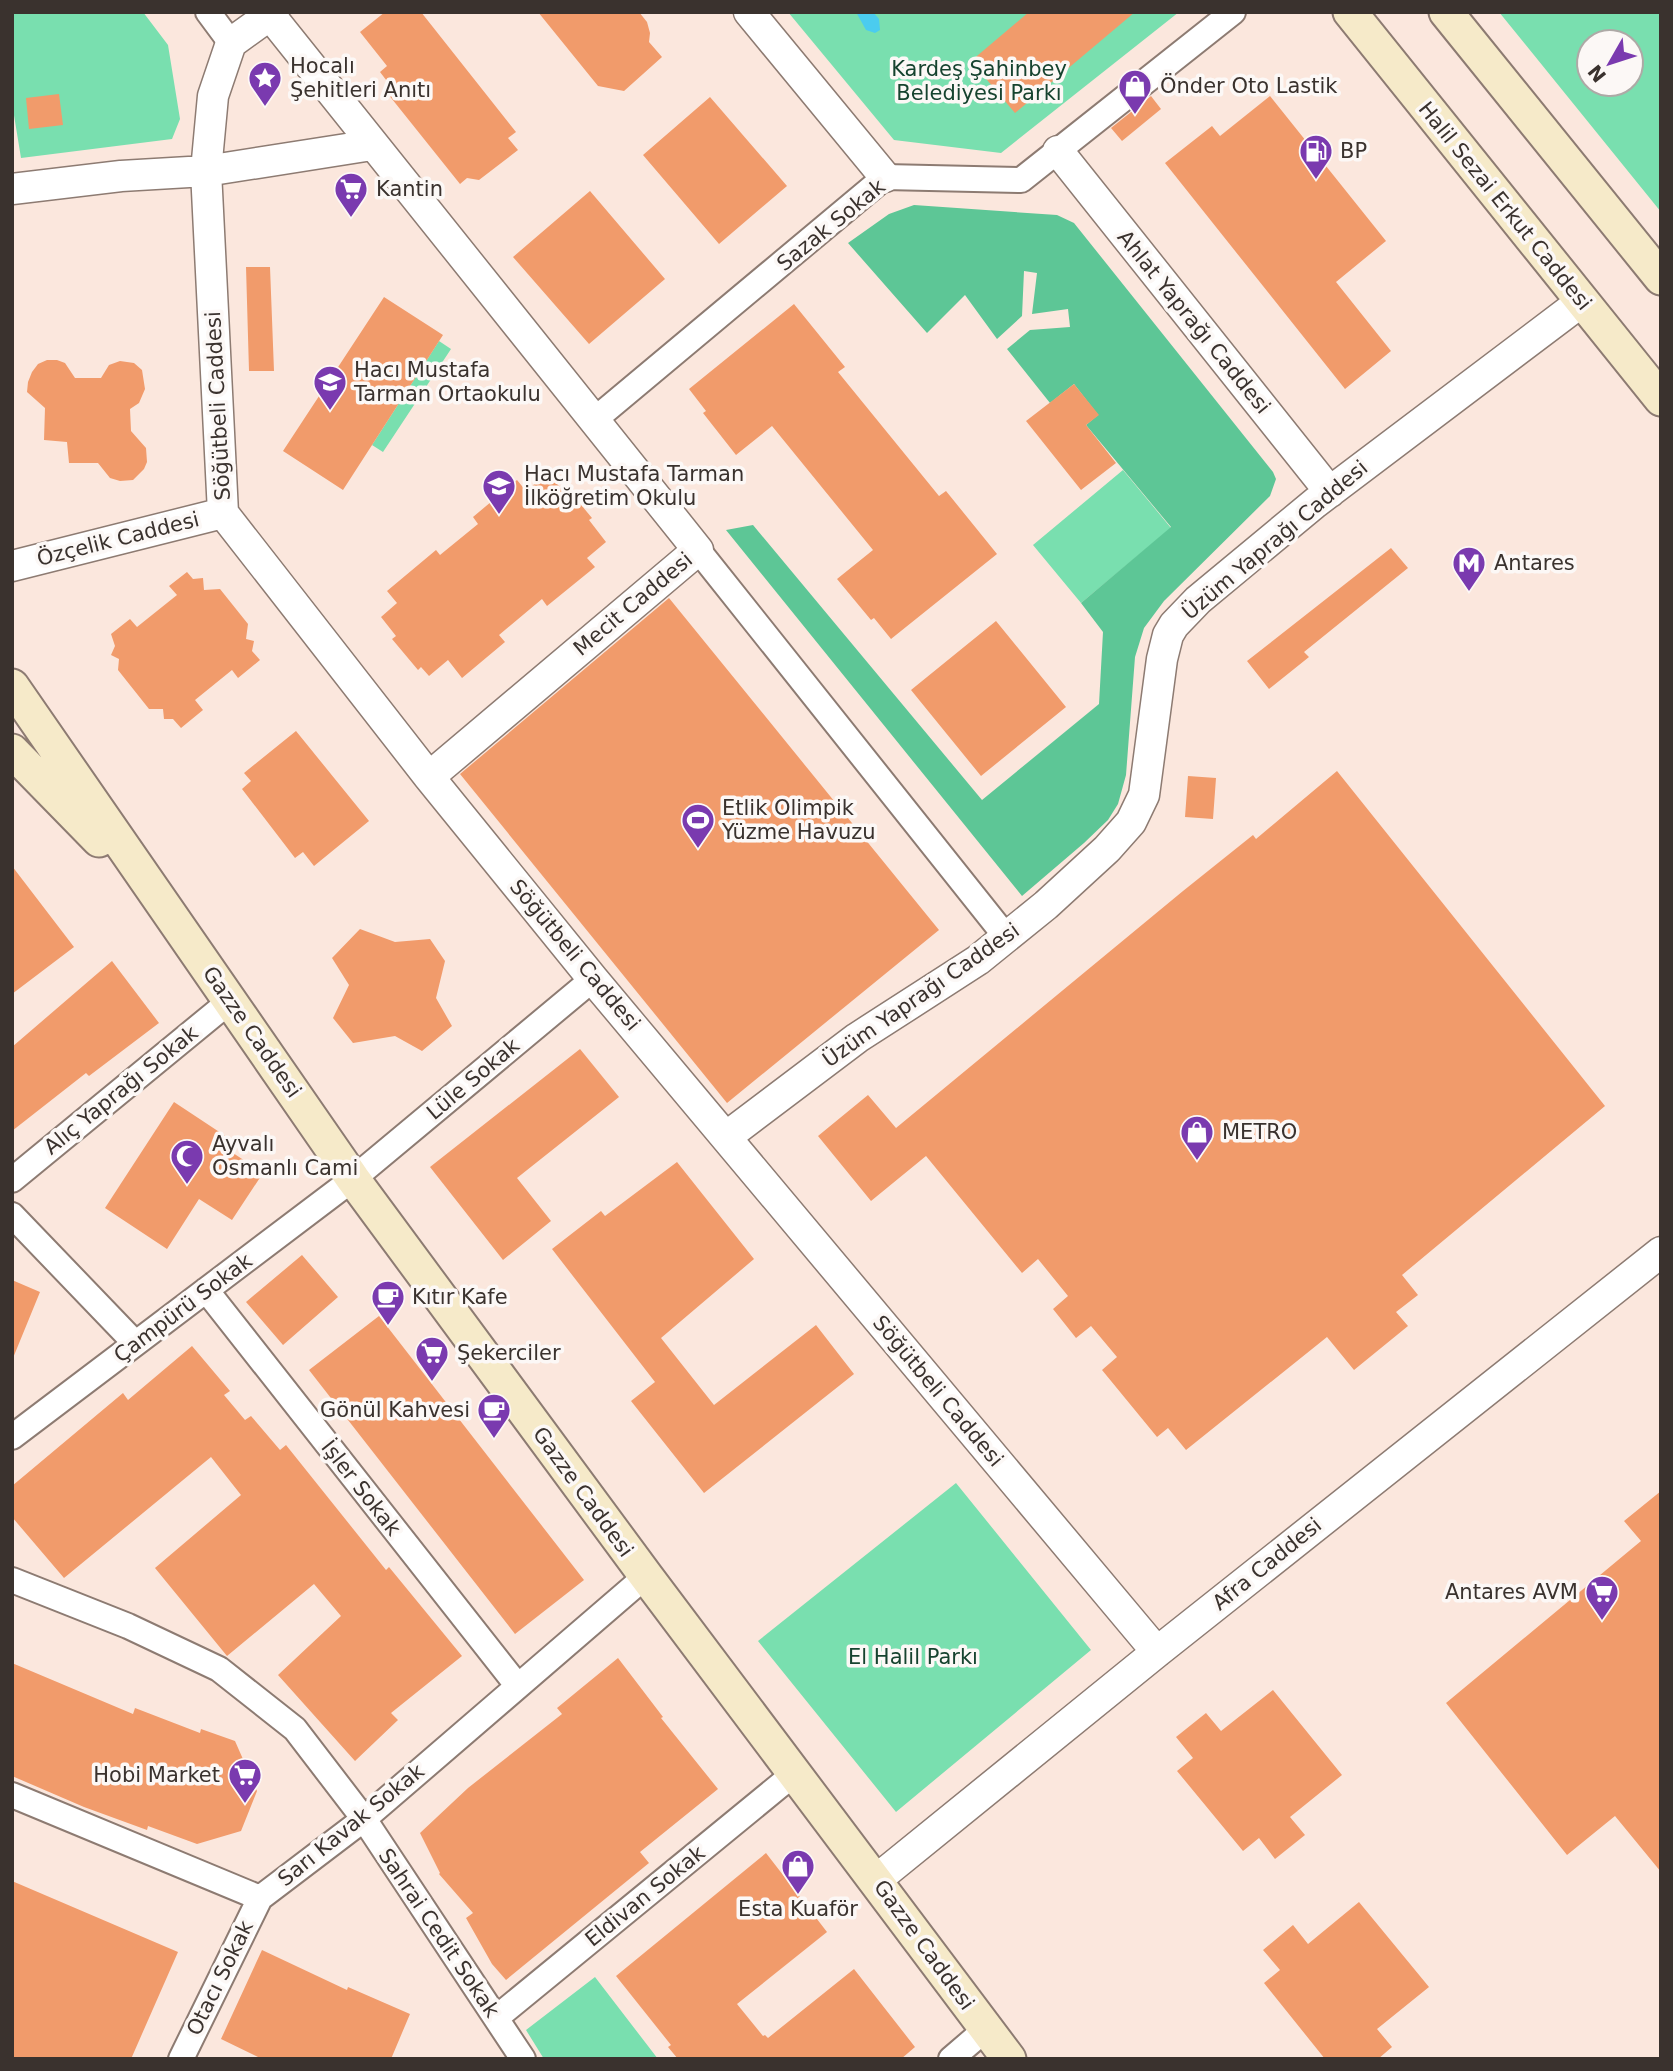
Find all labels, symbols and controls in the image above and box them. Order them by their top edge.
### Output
north arrow [1575,28,1645,98]
place label: Hocalı Şehitleri Anıtı [290,54,431,102]
park label: Kardeş Şahinbey Belediyesi Parkı [891,57,1067,105]
place icon: Hocalı Şehitleri Anıtı [246,59,284,108]
text: N [1583,61,1610,87]
shop icon: Önder Oto Lastik [1116,67,1154,116]
place label: Önder Oto Lastik [1160,73,1338,98]
street label: Halil Sezai Erkut Caddesi [1414,97,1596,315]
fuel station icon: BP [1297,132,1335,181]
place label: BP [1340,139,1367,163]
supermarket icon: Kantin [332,170,370,219]
street label: Sazak Sokak [772,174,890,276]
place label: Kantin [376,177,443,201]
street label: Ahlat Yaprağı Caddesi [1113,226,1275,418]
street label: Söğütbeli Caddesi [201,311,235,501]
place label: Hacı Mustafa Tarman Ortaokulu [353,358,541,406]
school or university icon: Hacı Mustafa Tarman Ortaokulu [311,363,349,412]
street label: Üzüm Yaprağı Caddesi [1177,455,1372,624]
place label: Hacı Mustafa Tarman İlköğretim Okulu [524,462,744,510]
school or university icon: Hacı Mustafa Tarman İlköğretim Okulu [480,467,518,516]
street label: Özçelik Caddesi [34,506,202,571]
metro station icon: Antares [1450,544,1488,593]
street label: Mecit Caddesi [569,547,697,661]
place label: Antares [1494,551,1575,575]
place label: Etlik Olimpik Yüzme Havuzu [721,796,876,844]
sports icon: Etlik Olimpik Yüzme Havuzu [679,801,717,850]
street label: Söğütbeli Caddesi [505,875,645,1035]
street label: Üzüm Yaprağı Caddesi [818,917,1024,1072]
street label: Gazze Caddesi [198,962,306,1102]
street label: Alıç Yaprağı Sokak [39,1020,203,1159]
street label: Lüle Sokak [422,1033,525,1125]
shop icon: METRO [1178,1113,1216,1162]
place label: METRO [1222,1120,1297,1144]
place label: Ayvalı Osmanlı Cami [212,1132,358,1180]
mosque icon: Ayvalı Osmanlı Cami [168,1137,206,1186]
street label: Çampürü Sokak [109,1248,257,1368]
cafe icon: Kıtır Kafe [369,1278,407,1327]
place label: Kıtır Kafe [412,1285,508,1309]
street label: Söğütbeli Caddesi [868,1311,1008,1471]
supermarket icon: Şekerciler [413,1334,451,1383]
place label: Şekerciler [457,1341,561,1365]
cafe icon: Gönül Kahvesi [475,1391,513,1440]
place label: Gönül Kahvesi [320,1398,470,1422]
street label: Gazze Caddesi [528,1422,638,1562]
street label: İşler Sokak [316,1435,407,1541]
street label: Afra Caddesi [1208,1513,1326,1615]
supermarket icon: Antares AVM [1583,1573,1621,1622]
place label: Antares AVM [1445,1580,1578,1604]
park label: El Halil Parkı [848,1645,978,1669]
supermarket icon: Hobi Market [226,1756,264,1805]
street label: Sarı Kavak Sokak [273,1758,429,1891]
place label: Hobi Market [93,1763,220,1787]
street label: Eldivan Sokak [580,1840,710,1951]
street label: Sahrai Cedit Sokak [374,1844,505,2023]
shop icon: Esta Kuaför [779,1847,817,1896]
street label: Gazze Caddesi [869,1875,979,2015]
place label: Esta Kuaför [738,1897,858,1921]
street label: Otacı Sokak [182,1916,258,2039]

